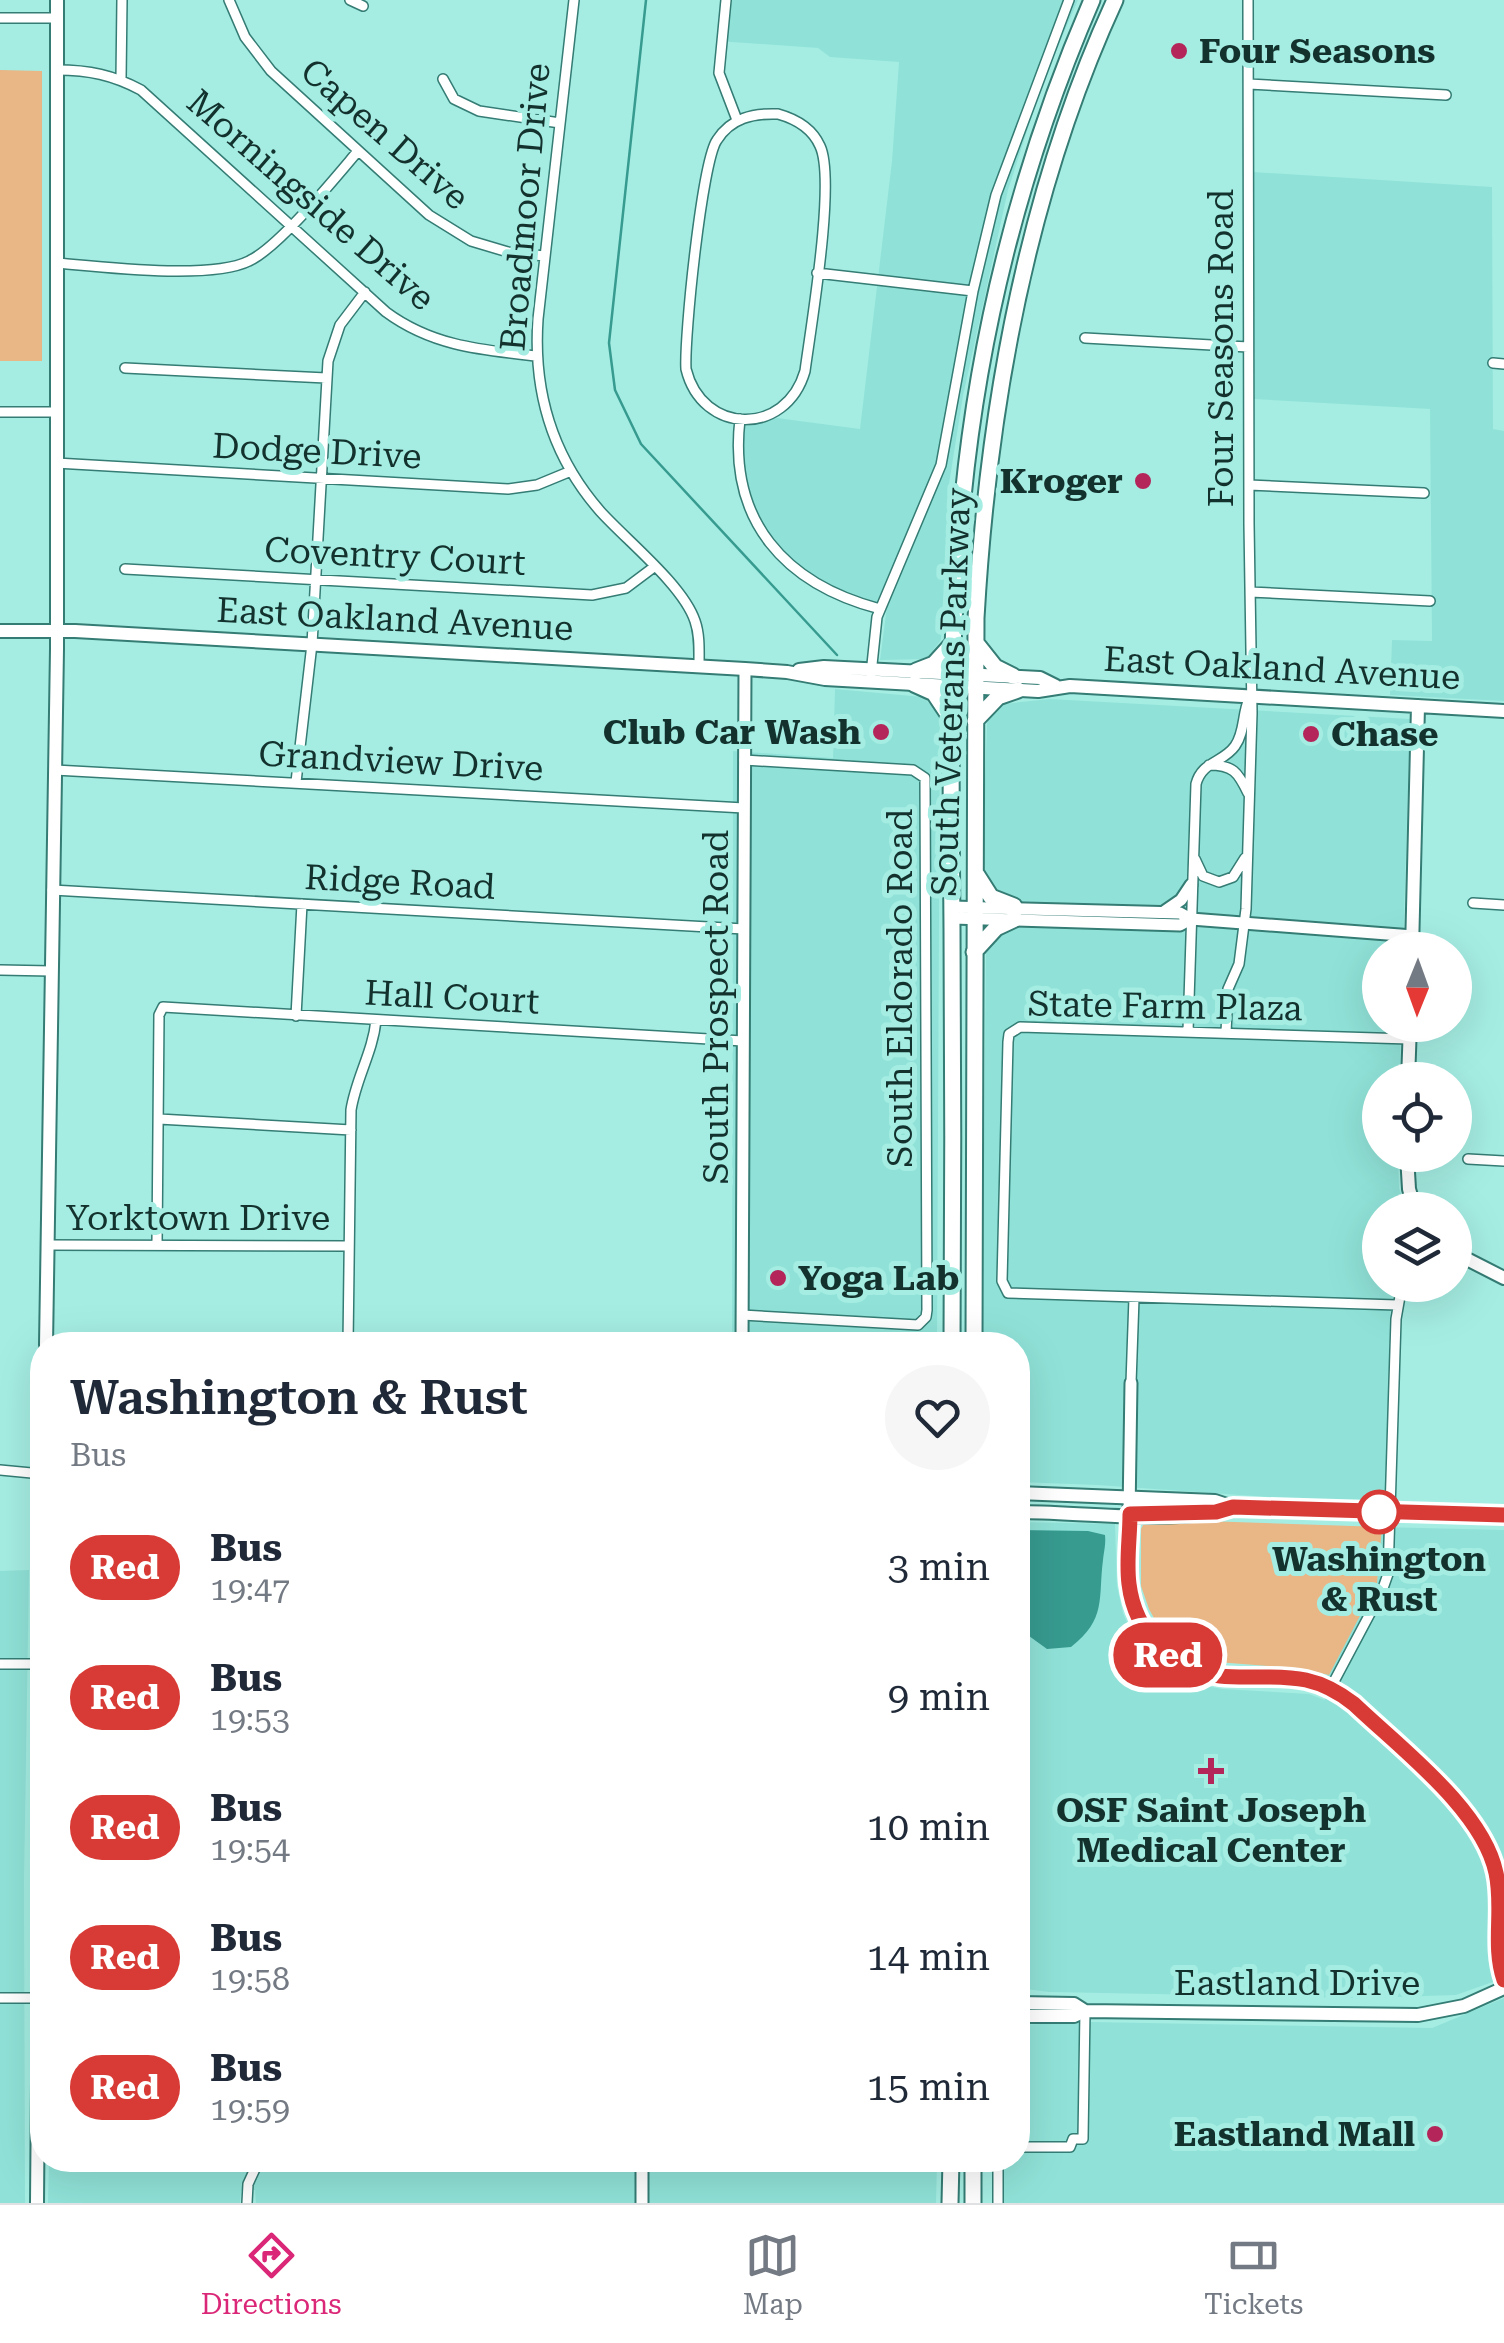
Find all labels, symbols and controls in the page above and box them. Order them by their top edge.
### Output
place label: Four Seasons [1199,31,1435,72]
marker: Four Seasons [1168,40,1190,62]
street label: Capen Drive [292,50,477,218]
street label: Broadmoor Drive [492,61,559,353]
street label: Morningside Drive [179,82,443,319]
street label: Four Seasons Road [1201,189,1242,507]
street label: Dodge Drive [211,426,423,477]
place label: Kroger [1000,461,1123,502]
marker: Kroger [1132,470,1154,492]
street label: South Veterans Parkway [924,487,979,897]
street label: Coventry Court [263,529,527,584]
street label: East Oakland Avenue [215,590,574,649]
street label: East Oakland Avenue [1102,639,1461,698]
place label: Club Car Wash [603,712,861,753]
place label: Chase [1331,714,1439,755]
marker: Club Car Wash [870,721,892,743]
marker: Chase [1300,723,1322,745]
street label: Grandview Drive [258,734,544,789]
street label: South Eldorado Road [880,809,921,1167]
street label: South Prospect Road [696,830,737,1184]
street label: Ridge Road [304,857,496,908]
north arrow [1362,932,1472,1042]
map controls [1362,932,1472,1302]
street label: Hall Court [364,972,540,1023]
street label: State Farm Plaza [1027,984,1303,1029]
button: locate [1362,1062,1472,1172]
button: layers [1362,1192,1472,1302]
street label: Yorktown Drive [66,1198,330,1239]
place label: Yoga Lab [798,1258,959,1299]
marker: Yoga Lab [767,1267,789,1289]
button: heart [885,1365,990,1470]
text: Washington & Rust [70,1370,528,1426]
text: Bus [70,1436,126,1474]
marker: Washington & Rust [1358,1491,1400,1533]
text: Bus [210,1526,282,1570]
place label: Washington & Rust [1272,1539,1486,1620]
text: 3 min [888,1545,990,1589]
text: Red [90,1547,160,1588]
text: 19:47 [210,1570,290,1608]
line badge: Red [1110,1622,1226,1688]
text: Red [1133,1635,1203,1676]
text: Bus [210,1656,282,1700]
text: 9 min [888,1675,990,1719]
text: Red [90,1677,160,1718]
text: 19:53 [210,1700,290,1738]
marker: OSF Saint Joseph Medical Center [1198,1758,1224,1784]
text: Bus [210,1786,282,1830]
place label: OSF Saint Joseph Medical Center [1056,1790,1366,1871]
text: 10 min [867,1805,990,1849]
text: Red [90,1807,160,1848]
text: 19:54 [210,1830,290,1868]
text: Bus [210,1916,282,1960]
text: 14 min [867,1935,990,1979]
text: Red [90,1937,160,1978]
text: 19:58 [210,1960,290,1998]
street label: Eastland Drive [1174,1963,1420,2004]
text: Bus [210,2046,282,2090]
text: 15 min [867,2065,990,2109]
text: Red [90,2067,160,2108]
text: 19:59 [210,2090,290,2128]
place label: Eastland Mall [1174,2114,1415,2155]
marker: Eastland Mall [1424,2123,1446,2145]
tab: Directions [201,2228,342,2321]
tab: Map [743,2228,803,2321]
tab: Tickets [1204,2228,1303,2321]

